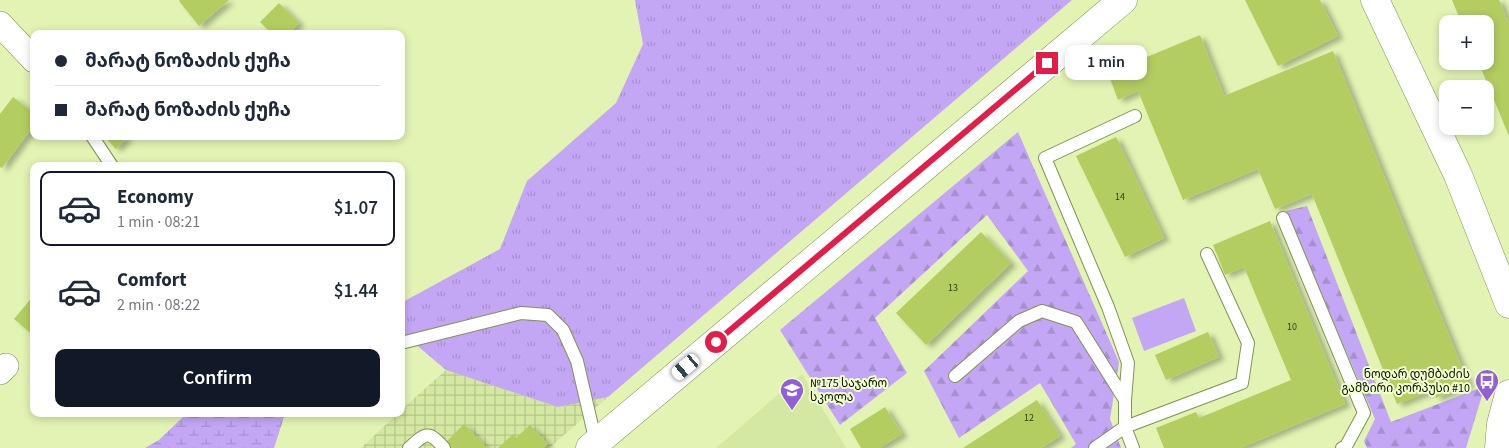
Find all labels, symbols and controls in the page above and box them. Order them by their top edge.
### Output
map controls [1439,15,1494,135]
button: + [1439,15,1494,70]
callout: 1 min [1064,46,1147,80]
text: მარატ ნოზაძის ქუჩა [85,48,291,75]
text: 1 min [1087,51,1125,73]
route end [1036,52,1058,74]
button: − [1439,80,1494,135]
text: მარატ ნოზაძის ქუჩა [85,97,291,124]
text: Economy [117,184,194,211]
icon: car [57,186,102,231]
house number: 14 [1115,190,1125,204]
text: $1.07 [334,195,378,222]
text: 1 min · 08:21 [117,211,200,233]
text: Comfort [117,267,187,294]
icon: car [57,269,102,314]
text: $1.44 [334,278,378,305]
house number: 13 [948,281,958,295]
text: 2 min · 08:22 [117,294,200,316]
house number: 10 [1287,320,1297,334]
route start [705,331,727,353]
button: Confirm [55,349,380,407]
car [669,352,702,382]
place label: ნოდარ დუმბაძის გამზირი კორპუსი #10 [1341,366,1470,397]
bus stop icon: ნოდარ დუმბაძის გამზირი კორპუსი #10 [1474,368,1500,402]
place label: №175 საჯარო სკოლა [810,375,887,406]
school or university icon: №175 საჯარო სკოლა [779,377,805,411]
house number: 12 [1024,411,1034,425]

